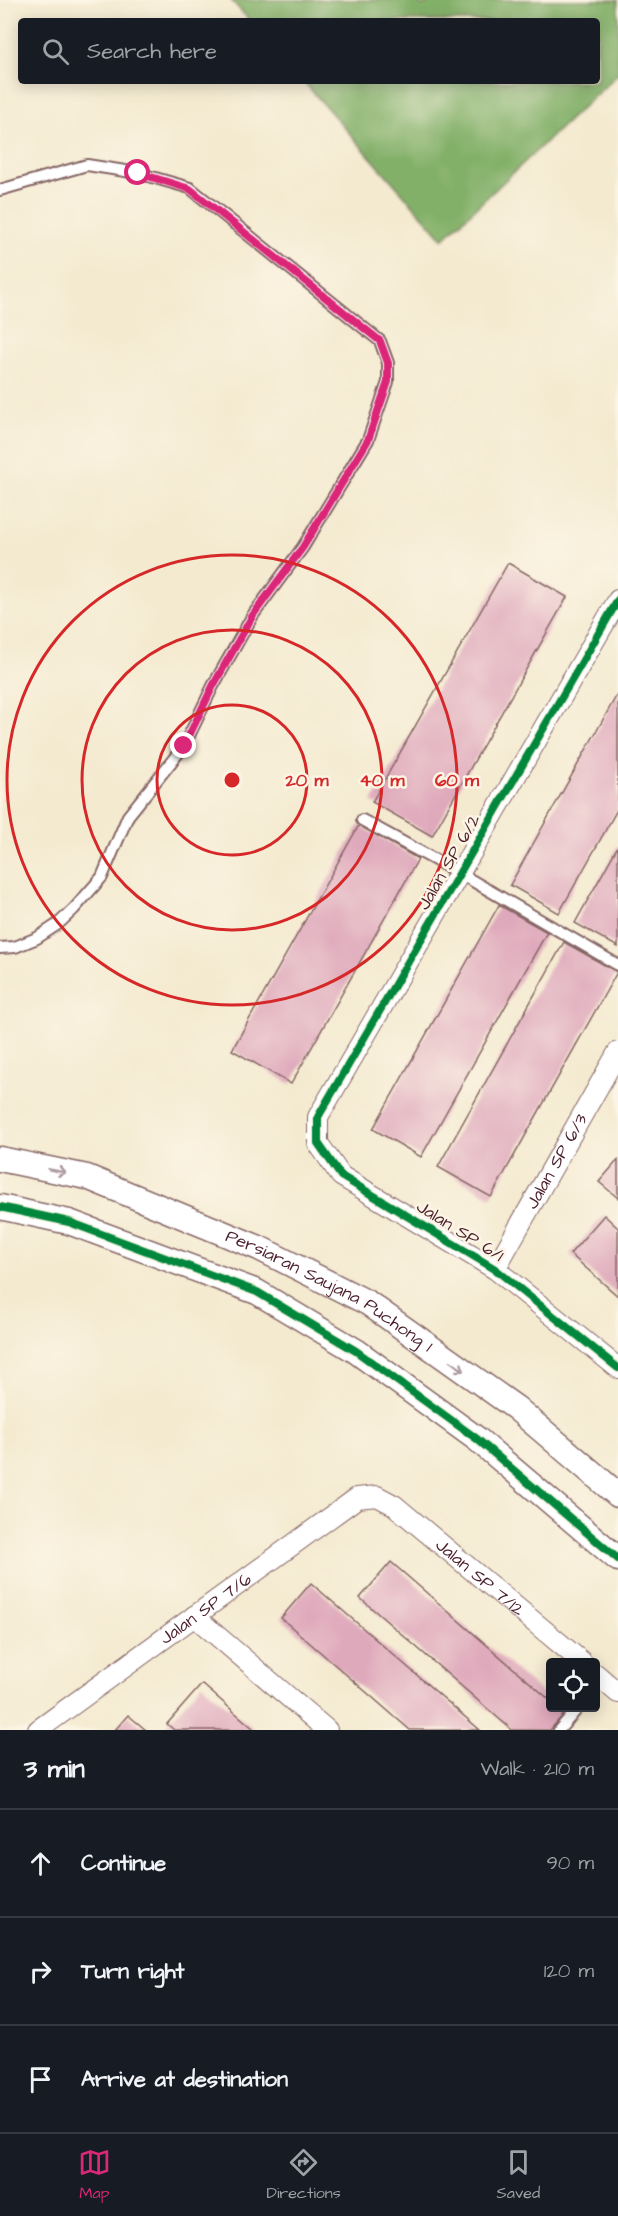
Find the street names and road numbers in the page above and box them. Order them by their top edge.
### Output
street label: Jalan SP 6/2 [411,809,487,915]
street label: Jalan SP 6/3 [519,1109,593,1213]
street label: Jalan SP 6/1 [411,1194,509,1268]
street label: Persiaran Saujana Puchong 1 [222,1223,438,1358]
street label: Jalan SP 7/12 [430,1532,531,1622]
street label: Jalan SP 7/6 [154,1566,256,1650]

